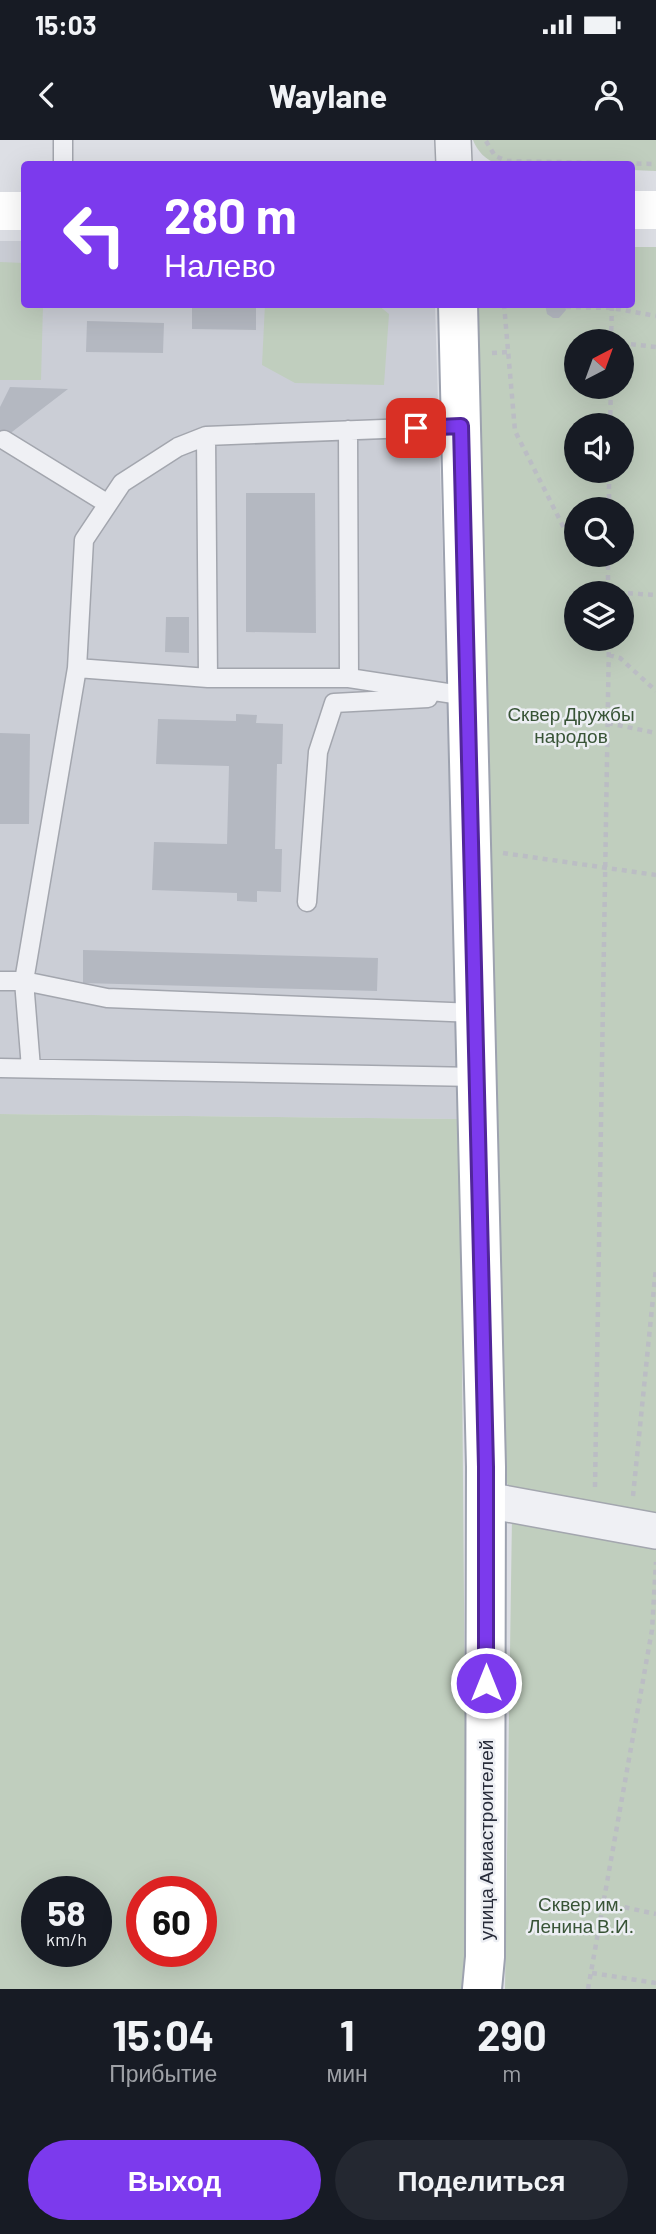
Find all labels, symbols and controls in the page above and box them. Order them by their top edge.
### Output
text: 15:03 [35,9,97,40]
icon: back [28,76,66,114]
text: Waylane [269,76,387,114]
icon: person [590,76,628,114]
text: 280 m [164,185,297,244]
icon: left [49,189,140,280]
text: Налево [164,245,276,283]
north arrow [564,329,634,399]
map controls [564,329,634,651]
pin [386,398,446,458]
icon: arrive [397,409,435,447]
button: sound [564,413,634,483]
button: search [564,497,634,567]
button: layers [564,581,634,651]
park label: Сквер Дружбы народов [507,702,635,747]
position arrow [449,1646,523,1720]
street label: улица Авиастроителей [474,1740,497,1940]
speed limit sign: 60 [126,1876,217,1967]
text: 58 [48,1891,85,1933]
park label: Сквер им. Ленина В.И. [528,1892,634,1937]
text: km/h [46,1928,87,1950]
text: 15:04 [112,2009,214,2059]
text: 1 [340,2009,355,2059]
text: 290 [477,2009,547,2059]
text: Прибытие [109,2059,217,2087]
text: мин [326,2059,368,2087]
text: m [502,2059,521,2087]
button: Выход [28,2140,321,2220]
button: Поделиться [335,2140,628,2220]

